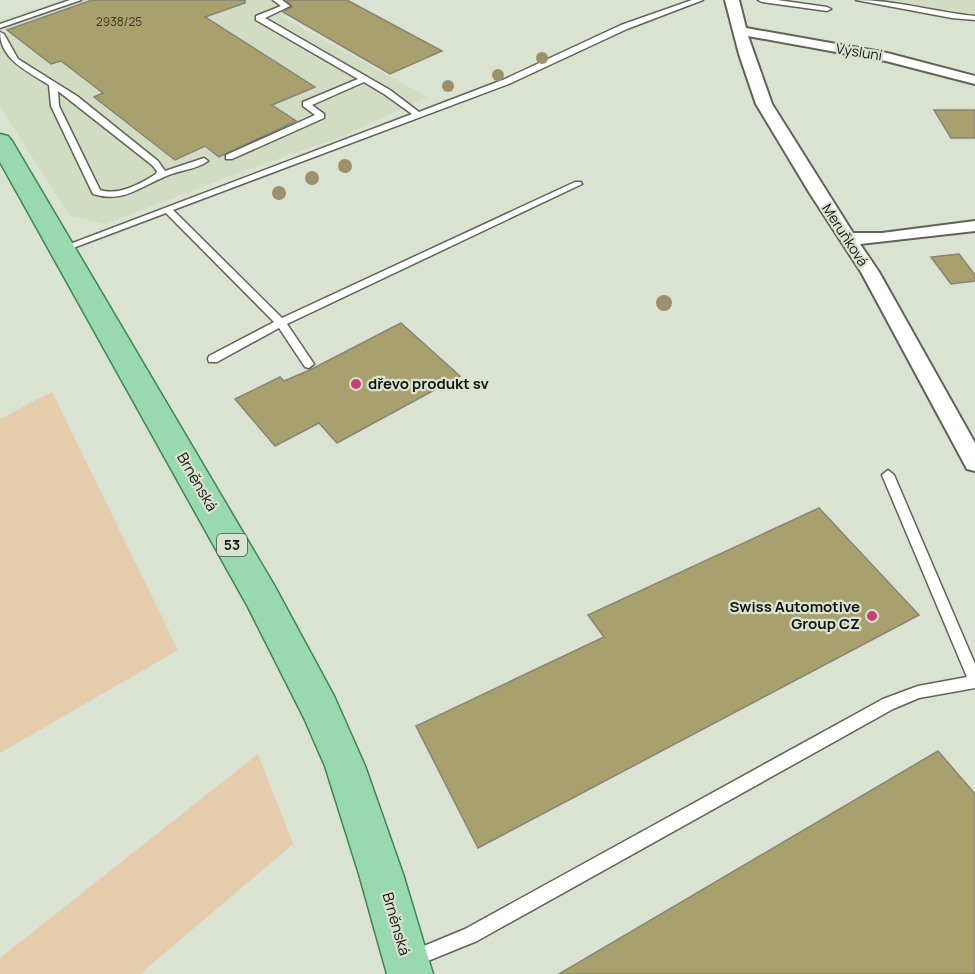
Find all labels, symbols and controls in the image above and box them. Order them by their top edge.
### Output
house number: 2938/25 [96,13,142,30]
street label: Výsluní [835,38,883,65]
street label: Meruňková [818,200,873,270]
place label: dřevo produkt sv [368,373,489,394]
marker: dřevo produkt sv [349,377,363,391]
street label: Brněnská [172,449,223,515]
road number: 53 [217,534,247,556]
place label: Swiss Automotive Group CZ [729,596,860,634]
marker: Swiss Automotive Group CZ [865,609,879,623]
street label: Brněnská [377,890,415,958]

